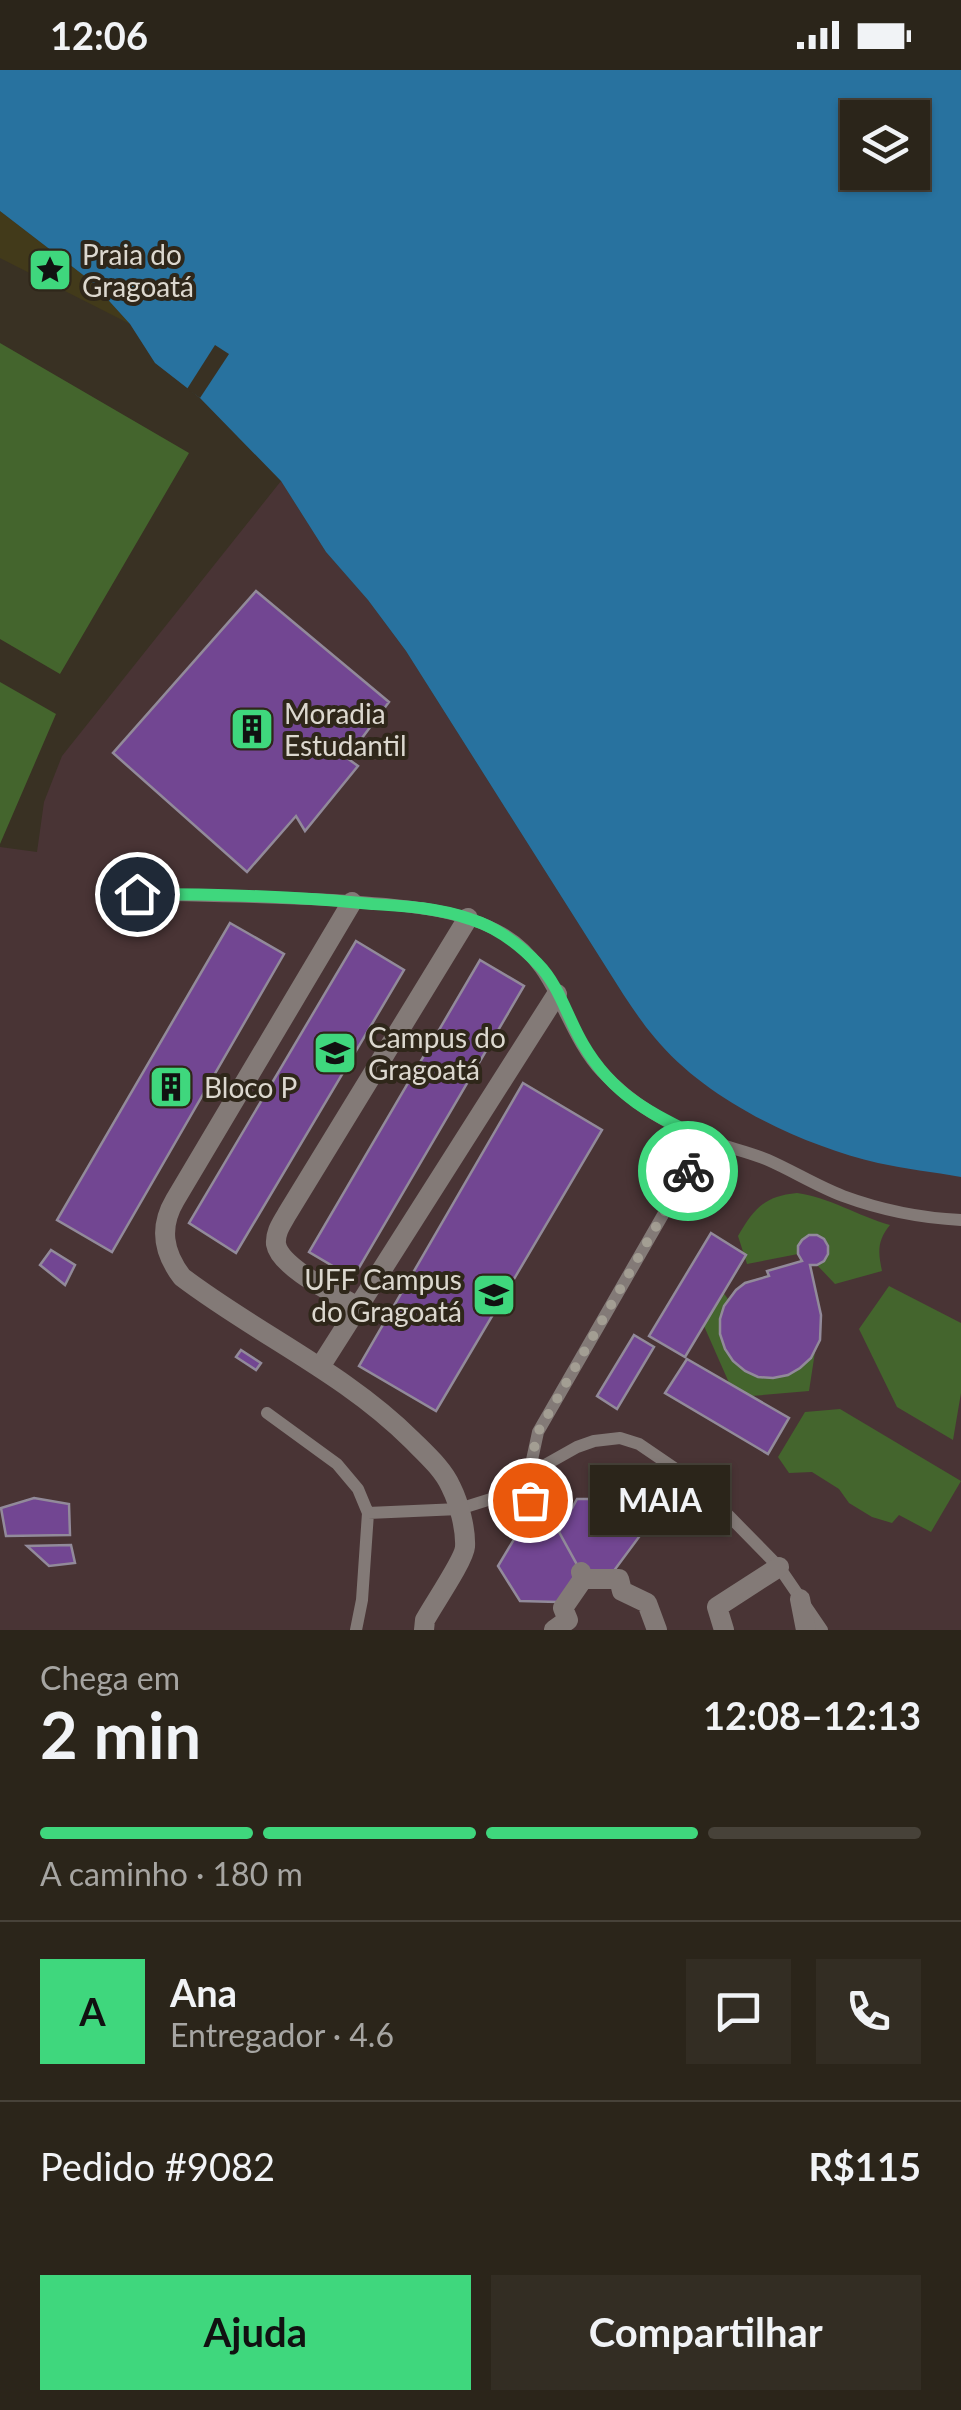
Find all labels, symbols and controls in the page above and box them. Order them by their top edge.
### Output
text: 12:06 [50,12,148,58]
map controls [840,100,930,190]
button: layers [840,100,930,190]
place label: Praia do Gragoatá [82,237,194,303]
place icon: Praia do Gragoatá [27,247,73,293]
place label: Moradia Estudantil [284,696,407,762]
building icon: Moradia Estudantil [229,706,275,752]
pin [95,852,180,937]
icon: home [110,867,165,922]
place label: Campus do Gragoatá [368,1020,506,1086]
school or university icon: Campus do Gragoatá [312,1030,358,1076]
building icon: Bloco P [148,1064,194,1110]
place label: Bloco P [204,1070,297,1104]
courier [638,1121,738,1221]
icon: bike [661,1144,716,1199]
place label: UFF Campus do Gragoatá [304,1262,462,1328]
school or university icon: UFF Campus do Gragoatá [471,1272,517,1318]
pin [488,1458,573,1543]
callout: MAIA [590,1465,730,1535]
icon: bag [503,1473,558,1528]
text: MAIA [618,1480,702,1519]
text: Chega em [40,1658,180,1697]
text: 12:08–12:13 [703,1692,921,1738]
text: 2 min [40,1695,201,1773]
text: A caminho · 180 m [40,1854,303,1893]
button: chat [686,1959,791,2064]
button: phone [816,1959,921,2064]
text: Ana [170,1969,237,2015]
text: A [79,1988,106,2034]
text: Entregador · 4.6 [170,2015,394,2054]
text: Pedido #9082 [40,2143,275,2189]
text: R$115 [808,2143,921,2189]
button: Ajuda [40,2275,471,2390]
button: Compartilhar [491,2275,921,2390]

